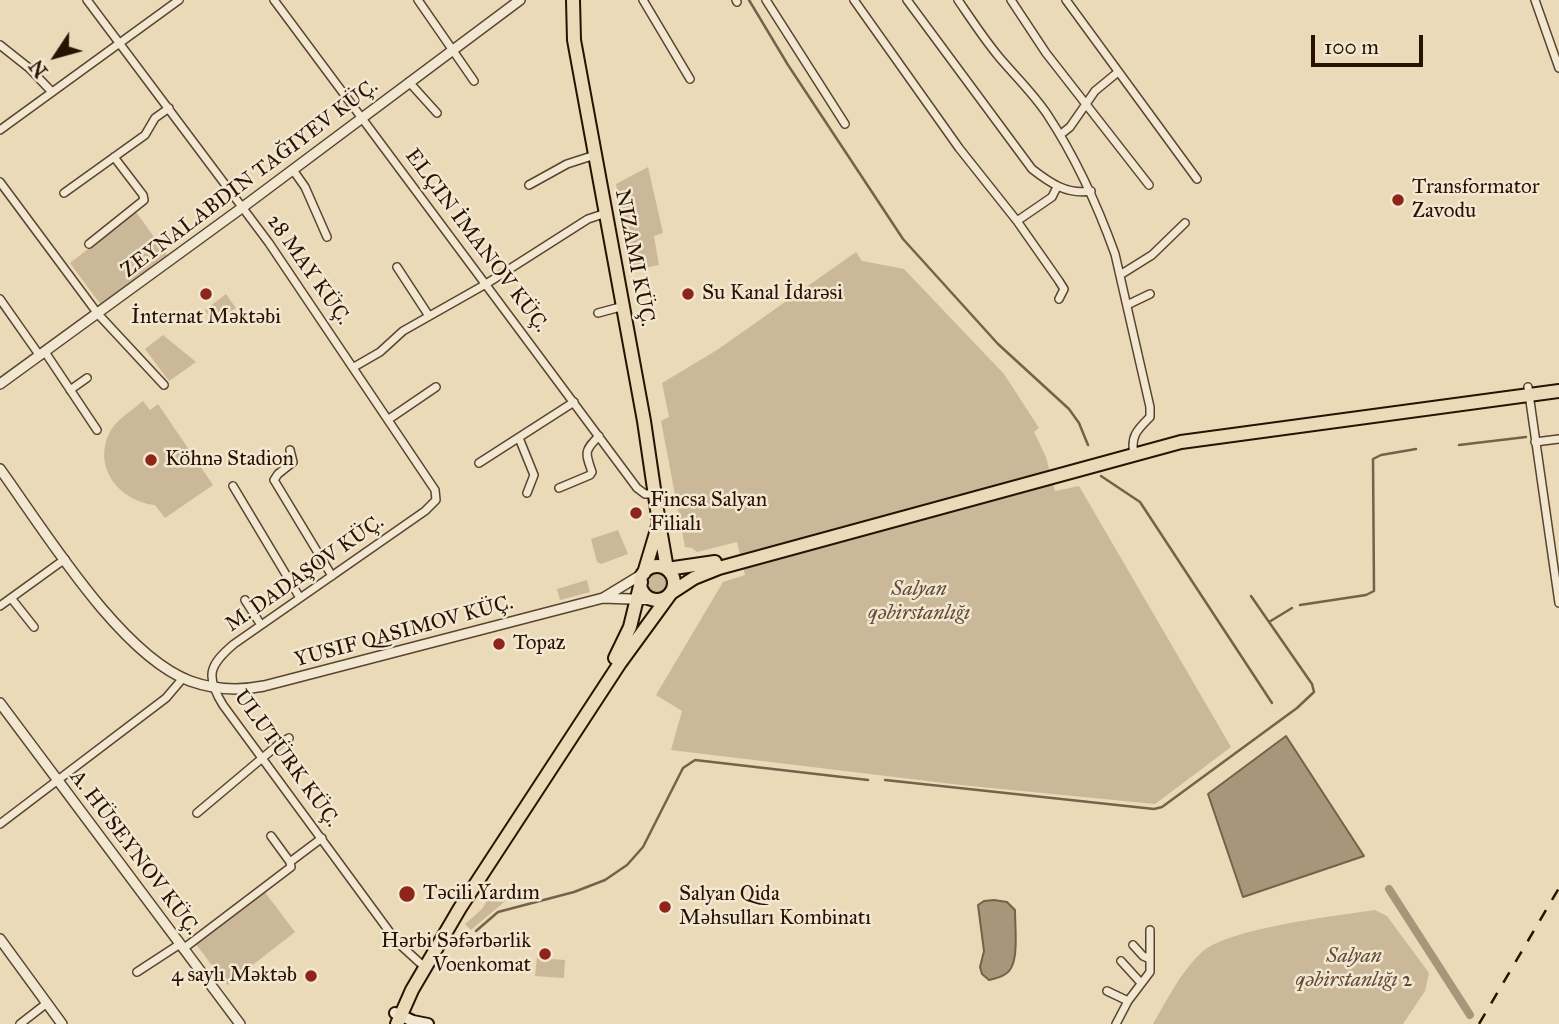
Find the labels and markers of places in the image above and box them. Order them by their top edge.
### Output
place label: Transformator Zavodu [1412,175,1540,225]
marker: Transformator Zavodu [1390,192,1406,208]
place label: Su Kanal İdarəsi [702,281,843,307]
marker: İnternat Məktəbi [198,286,214,302]
marker: Su Kanal İdarəsi [680,286,696,302]
place label: İnternat Məktəbi [131,305,281,331]
place label: Köhnə Stadion [165,447,294,473]
marker: Köhnə Stadion [143,452,159,468]
place label: Fincsa Salyan Filialı [650,488,767,538]
marker: Fincsa Salyan Filialı [628,505,644,521]
place label: Topaz [513,631,565,657]
marker: Topaz [491,636,507,652]
place label: Təcili Yardım [423,881,540,907]
place label: Salyan Qida Məhsulları Kombinatı [679,882,871,932]
marker: Təcili Yardım [397,884,417,904]
marker: Salyan Qida Məhsulları Kombinatı [657,899,673,915]
place label: Hərbi Səfərbərlik Voenkomat [381,929,531,979]
marker: Hərbi Səfərbərlik Voenkomat [537,946,553,962]
place label: 4 saylı Məktəb [171,963,297,989]
marker: 4 saylı Məktəb [303,968,319,984]

